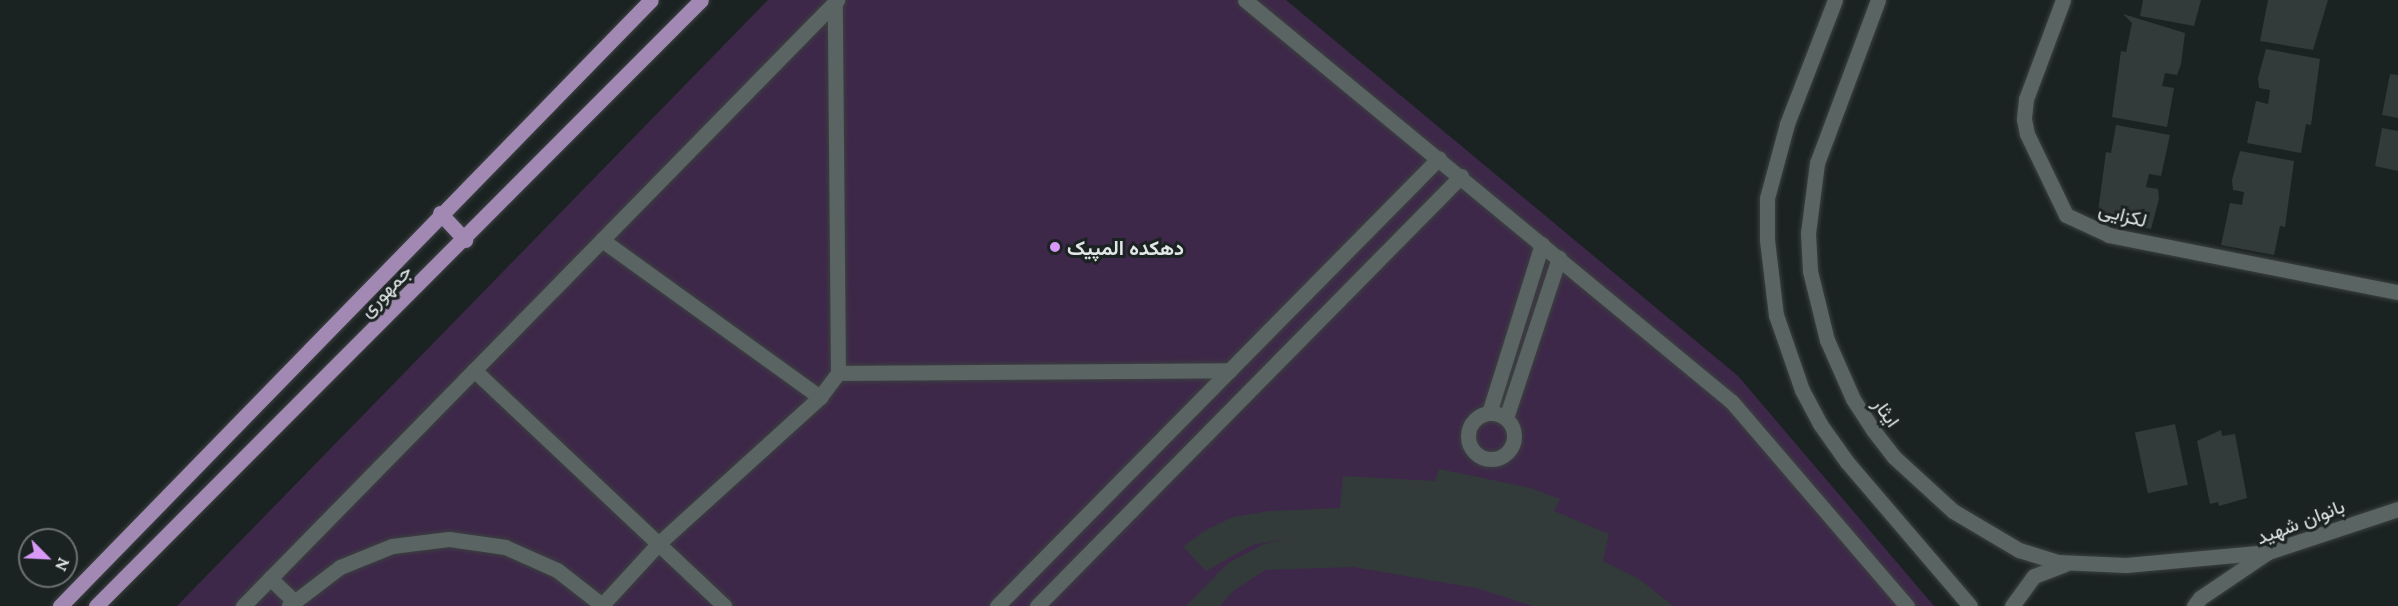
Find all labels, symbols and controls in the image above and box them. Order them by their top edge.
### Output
street label: لکزایی [2096,196,2150,232]
place label: دهکده المپیک [1067,235,1184,259]
marker: دهکده المپیک [1048,240,1062,254]
street label: جمهوری [354,259,416,321]
street label: ایثار [1868,393,1906,431]
street label: بانوان شهید [2252,493,2348,549]
north arrow [18,528,78,588]
text: N [51,555,74,574]

